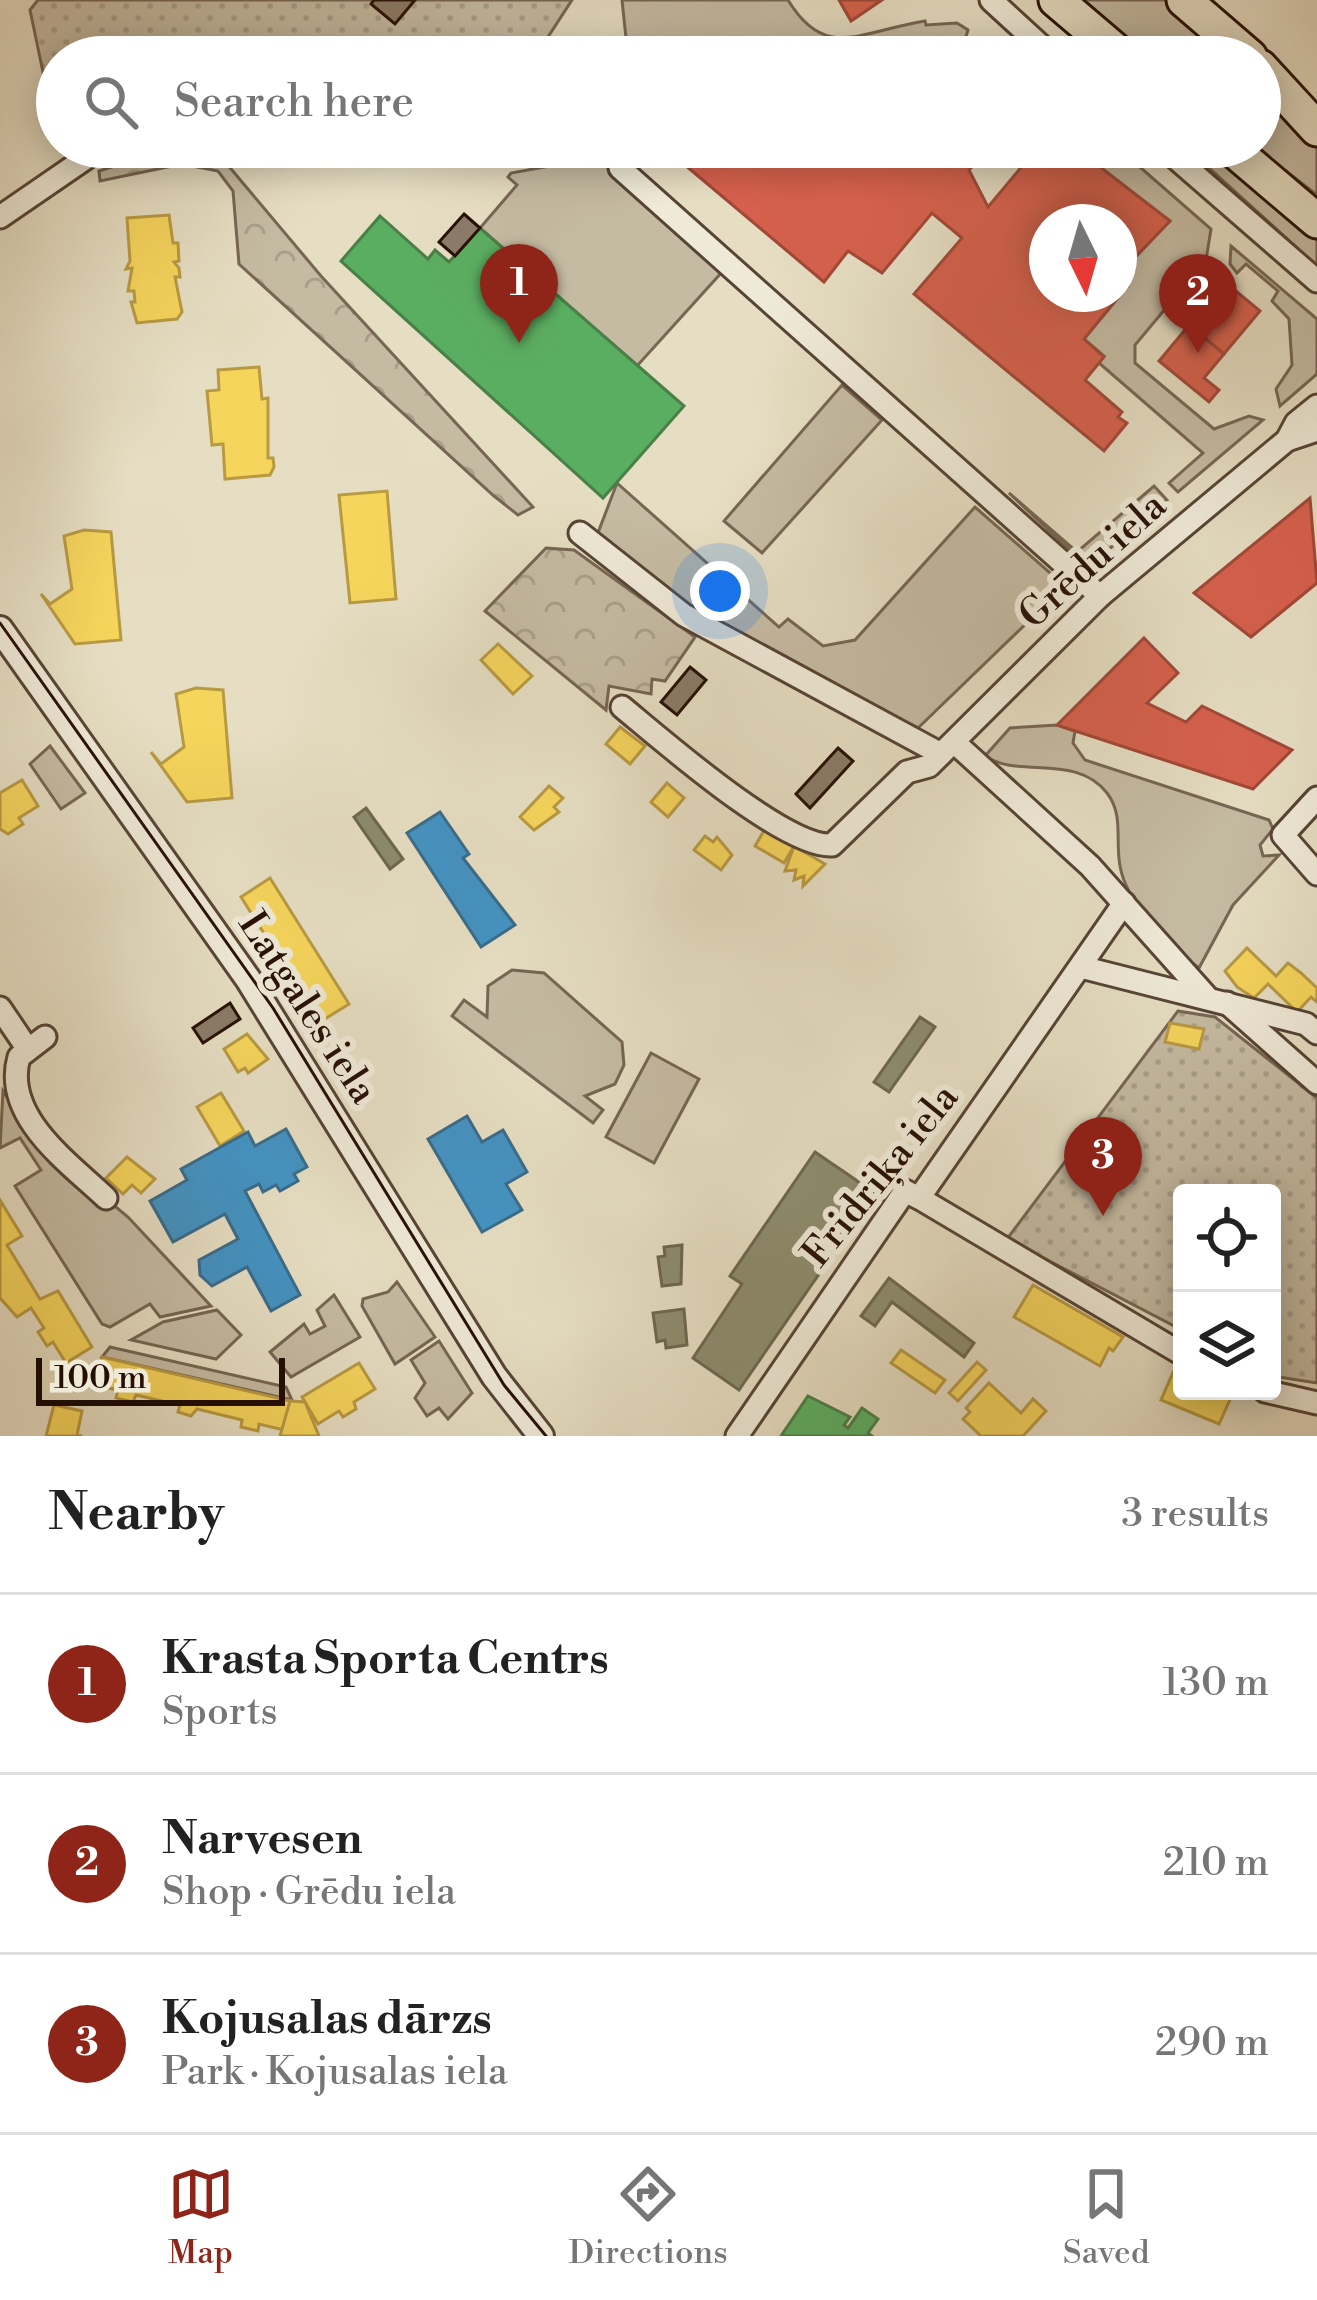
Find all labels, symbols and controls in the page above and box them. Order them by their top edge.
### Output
search box [36,36,1281,168]
icon: search [78,69,144,135]
text: Search here [174,74,414,131]
north arrow [1029,204,1137,312]
pin: 1 [480,244,558,343]
pin: 2 [1159,254,1237,353]
street label: Grēdu iela [1009,482,1177,640]
your location [690,561,750,621]
street label: Latgales iela [227,903,387,1114]
street label: Fridriķa iela [792,1074,970,1278]
pin: 3 [1064,1117,1142,1216]
map controls [1173,1184,1281,1400]
button: locate [1173,1184,1281,1292]
button: layers [1173,1292,1281,1400]
scale bar [36,1352,285,1405]
text: 100 m [54,1358,147,1399]
text: Nearby [48,1482,224,1546]
text: 3 results [1121,1490,1269,1539]
text: Krasta Sporta Centrs [162,1631,609,1688]
text: 1 [78,1659,96,1708]
text: 130 m [1163,1659,1269,1708]
text: Sports [162,1688,278,1737]
text: Narvesen [162,1811,362,1868]
text: 2 [75,1839,99,1888]
text: 210 m [1163,1839,1269,1888]
text: Shop · Grēdu iela [162,1868,456,1917]
text: Kojusalas dārzs [162,1991,492,2048]
text: 3 [75,2019,99,2068]
text: 290 m [1155,2019,1269,2068]
text: Park · Kojusalas iela [162,2048,508,2097]
tab: Map [168,2161,234,2274]
tab: Directions [569,2161,728,2274]
tab: Saved [1063,2161,1149,2274]

